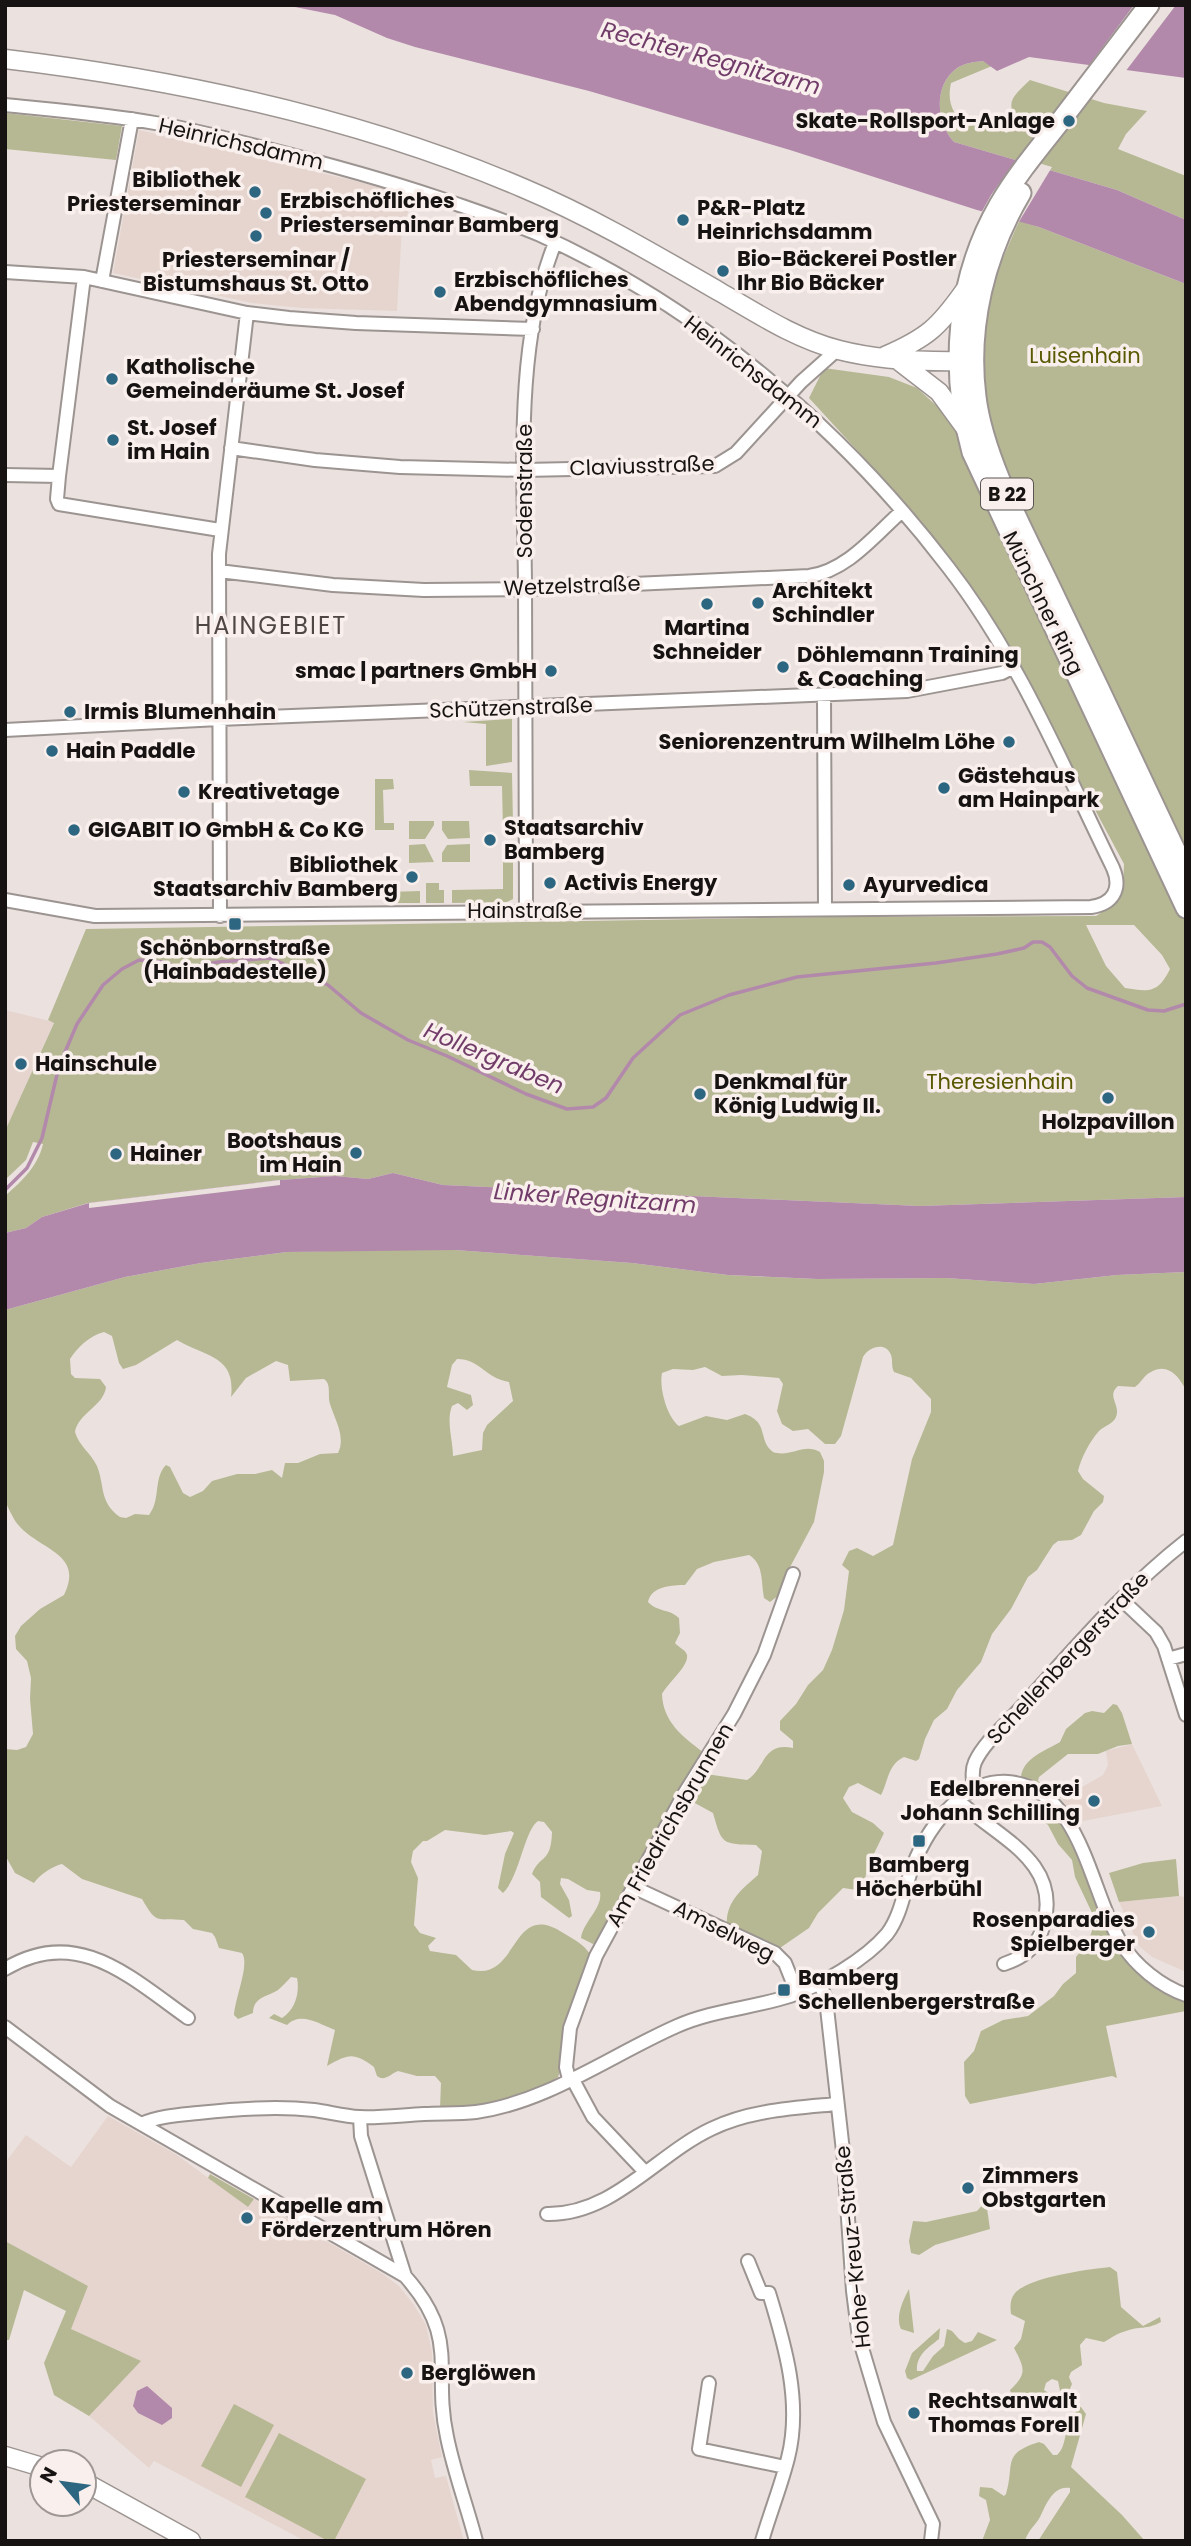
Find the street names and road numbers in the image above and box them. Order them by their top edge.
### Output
street label: Heinrichsdamm [156,110,326,177]
street label: Heinrichsdamm [678,308,828,435]
street label: Sodenstraße [510,424,539,558]
street label: Claviusstraße [569,448,715,483]
road number: B 22 [981,478,1033,509]
street label: Münchner Ring [996,526,1091,680]
street label: Wetzelstraße [503,569,641,602]
street label: Schützenstraße [429,690,593,725]
street label: Hainstraße [467,896,583,925]
street label: Schellenbergerstraße [980,1565,1155,1750]
street label: Am Friedrichsbrunnen [599,1717,740,1932]
street label: Amselweg [669,1893,780,1968]
street label: Hohe-Kreuz-Straße [827,2144,878,2350]

